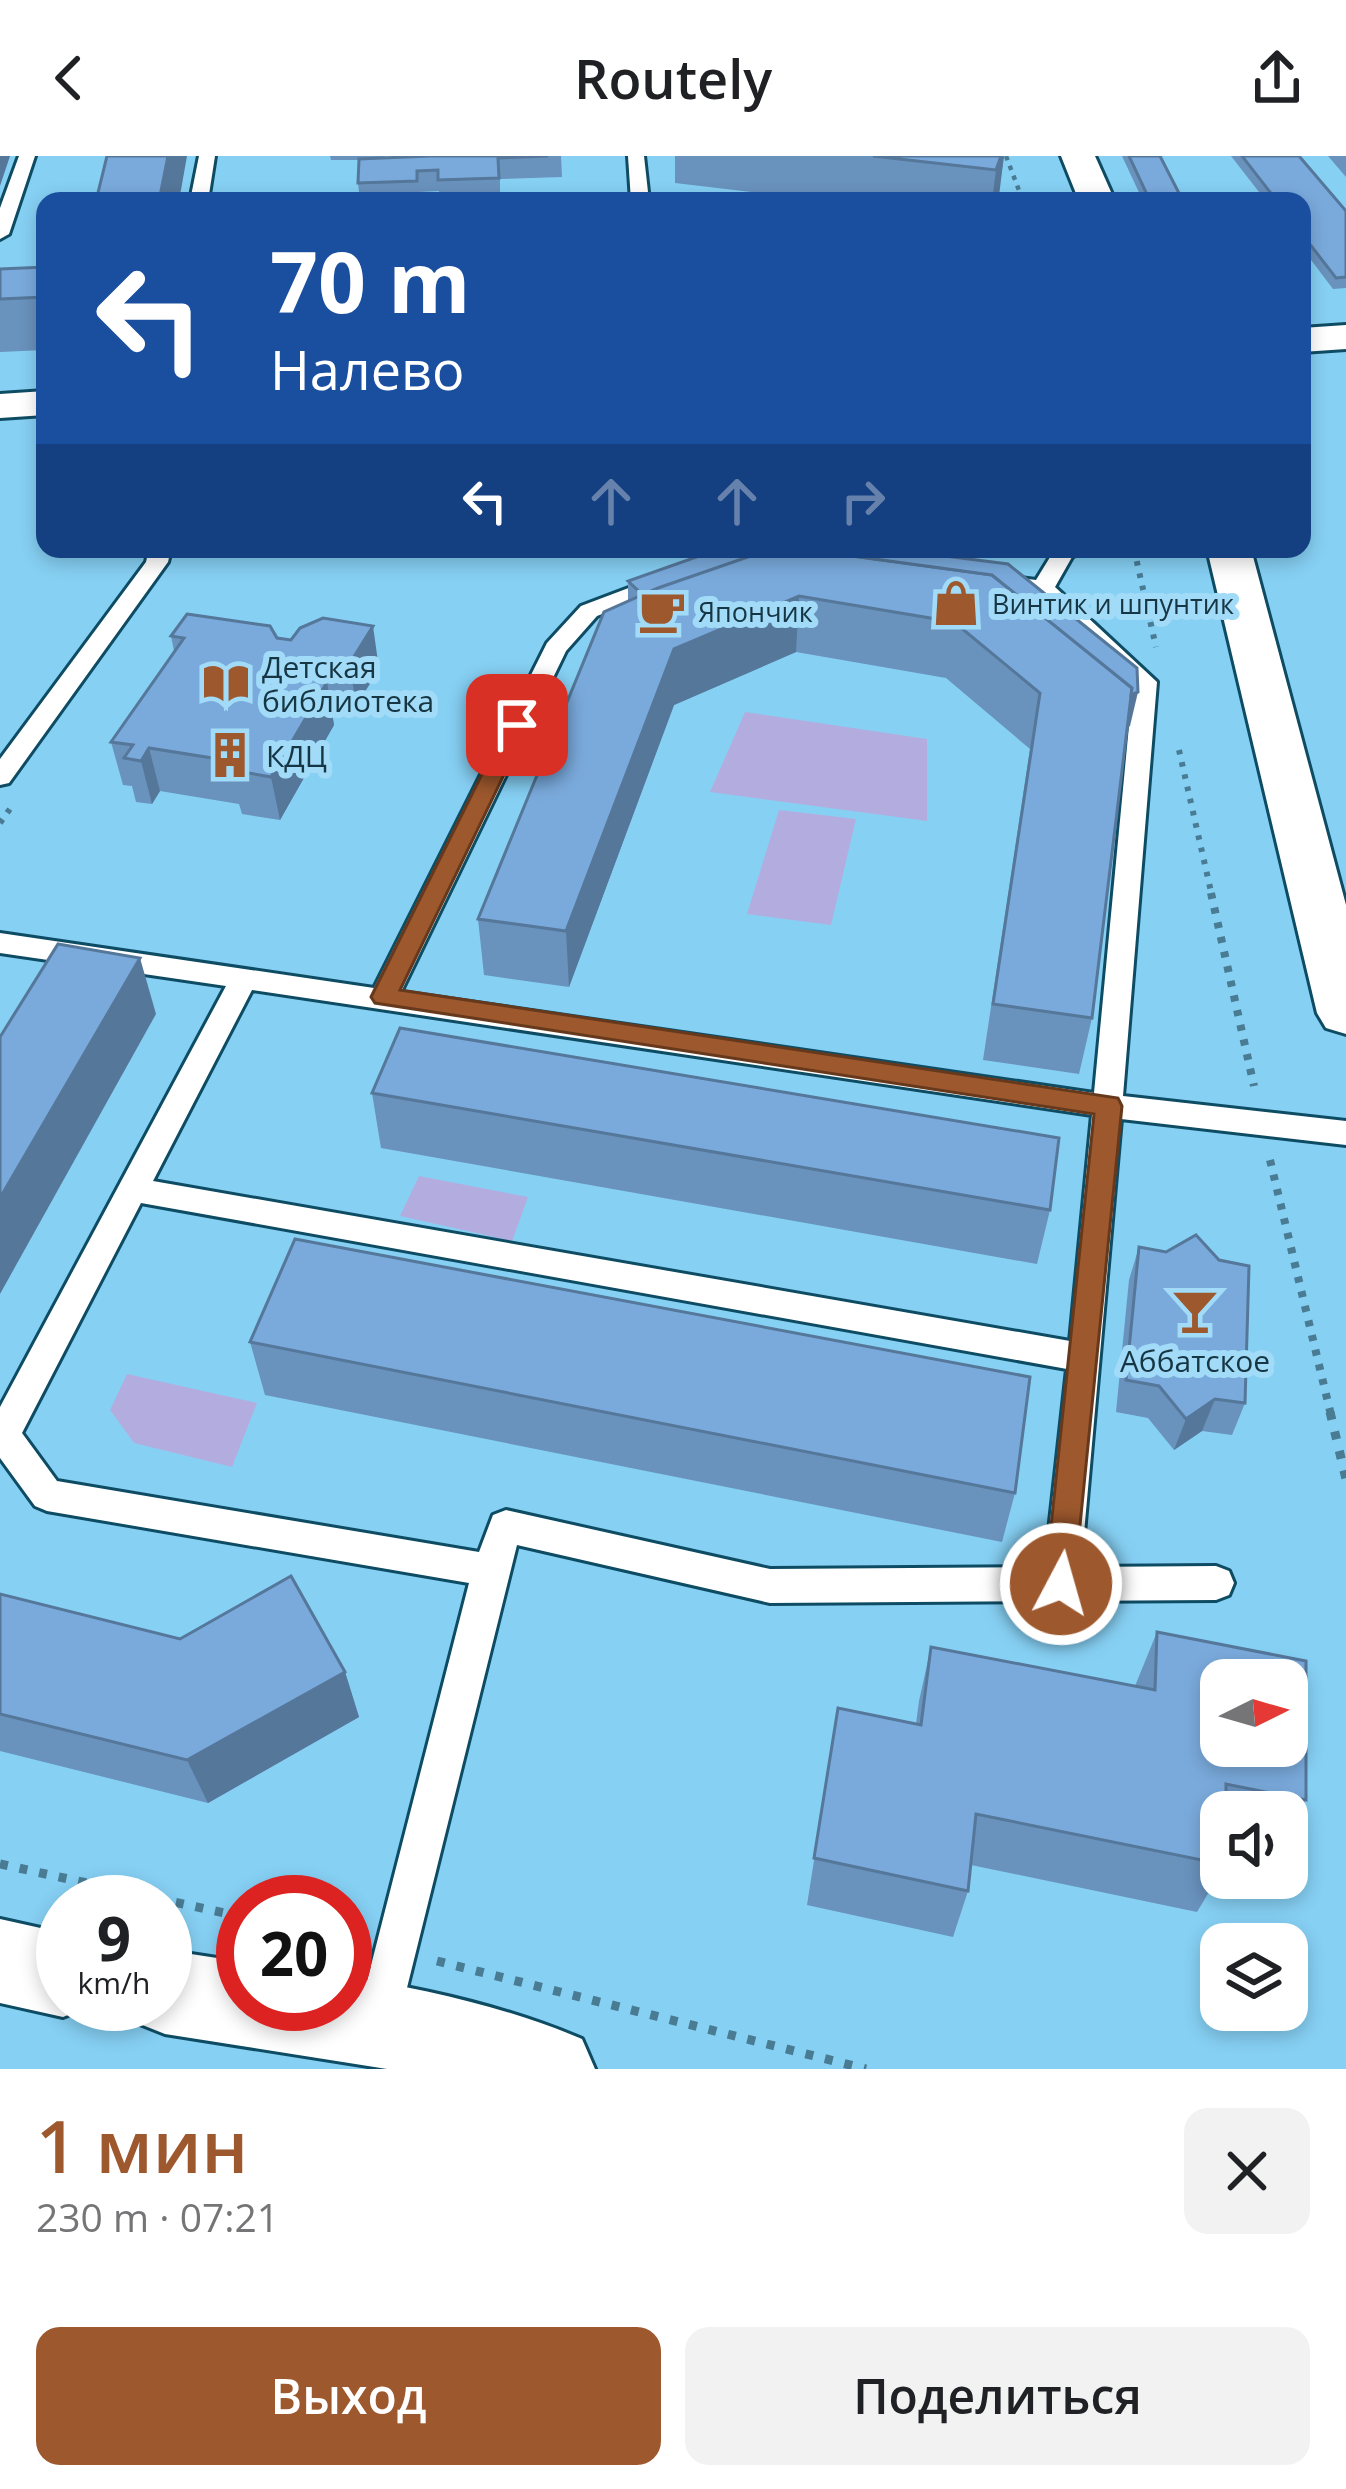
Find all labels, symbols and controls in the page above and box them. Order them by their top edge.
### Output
text: Routely [574,41,772,115]
icon: back [36,45,102,111]
icon: share [1244,45,1310,111]
text: 70 m [270,223,470,338]
icon: left [72,240,228,396]
text: Налево [270,332,465,406]
icon: left [452,468,518,534]
icon: ahead [578,468,644,534]
icon: ahead [704,468,770,534]
icon: right [830,468,896,534]
shop icon: Винтик и шпунтик [931,578,981,628]
place label: Винтик и шпунтик [992,585,1234,622]
cafe icon: Япончик [637,586,687,636]
place label: Япончик [698,593,813,630]
place label: Детская библиотека [262,646,434,721]
library icon: Детская библиотека [201,658,251,708]
pin [466,674,568,776]
icon: arrive [484,692,550,758]
building icon: КДЦ [205,730,255,780]
place label: КДЦ [266,735,327,776]
bar icon: Аббатское [1170,1286,1220,1336]
place label: Аббатское [1120,1340,1270,1381]
position arrow [998,1521,1124,1647]
north arrow [1200,1659,1308,1767]
map controls [1200,1659,1308,2031]
button: sound [1200,1791,1308,1899]
speed limit sign: 20 [216,1875,372,2031]
text: 9 [97,1897,131,1979]
button: layers [1200,1923,1308,2031]
text: km/h [78,1962,150,2003]
text: 1 мин [36,2096,248,2194]
button: close [1184,2108,1310,2234]
text: 230 m · 07:21 [36,2190,279,2243]
button: Выход [36,2327,661,2465]
button: Поделиться [685,2327,1310,2465]

